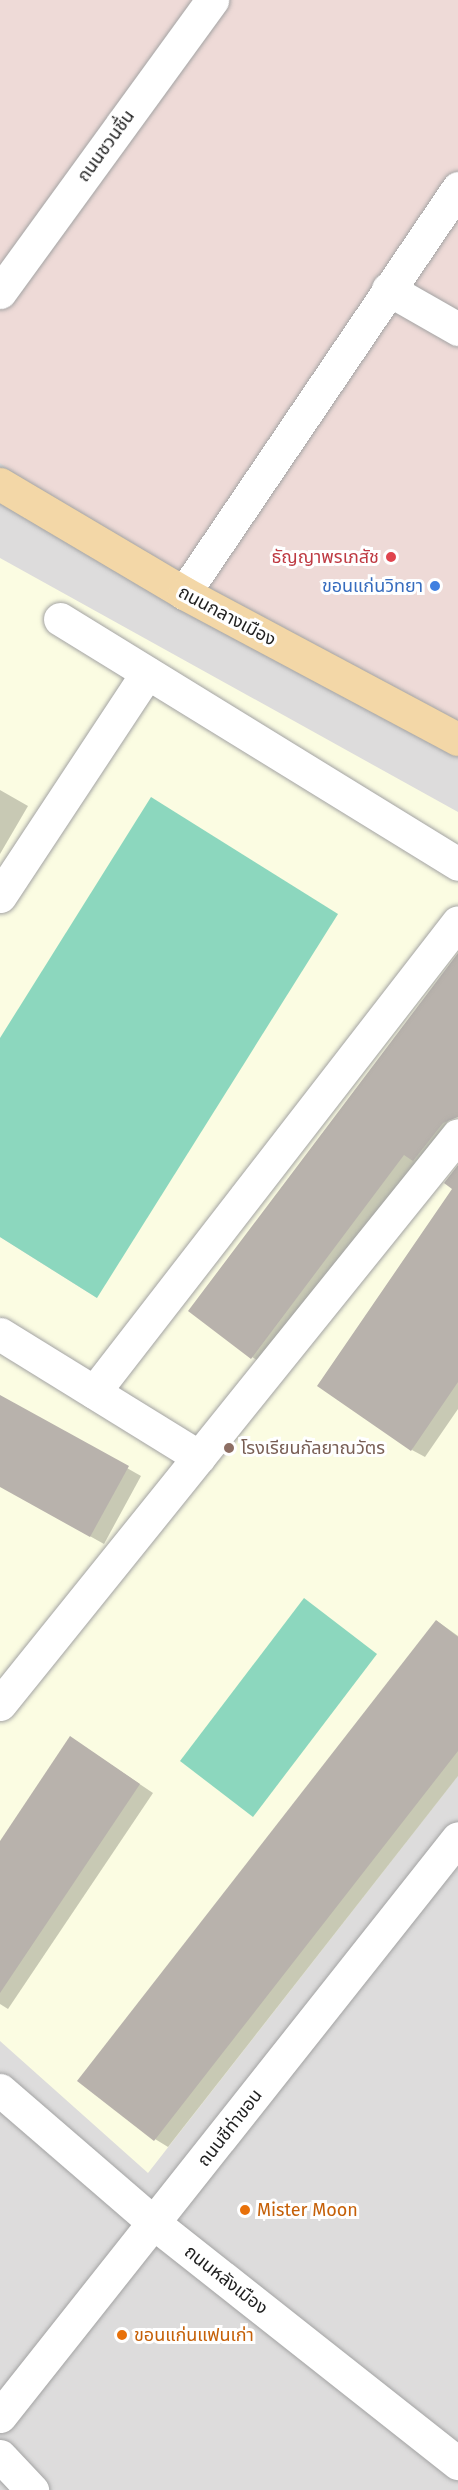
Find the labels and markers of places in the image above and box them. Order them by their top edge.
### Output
place label: ธัญญาพรเภสัช [272,546,379,568]
marker: ธัญญาพรเภสัช [384,550,398,564]
place label: ขอนแก่นวิทยา [322,575,423,597]
marker: ขอนแก่นวิทยา [428,579,442,593]
place label: โรงเรียนกัลยาณวัตร [241,1437,385,1459]
marker: โรงเรียนกัลยาณวัตร [222,1441,236,1455]
place label: Mister Moon [257,2199,358,2221]
marker: Mister Moon [238,2203,252,2217]
place label: ขอนแก่นแฟนเก่า [134,2324,254,2346]
marker: ขอนแก่นแฟนเก่า [115,2328,129,2342]

